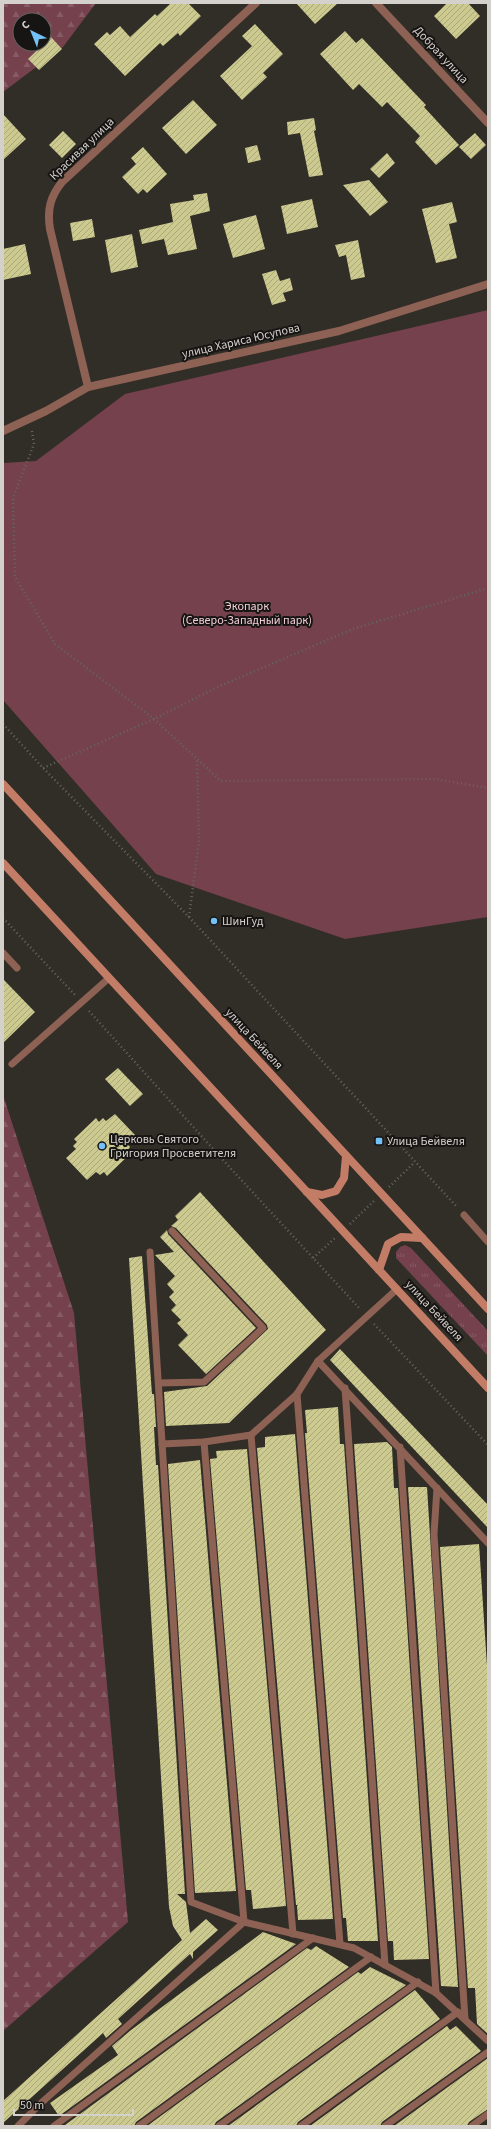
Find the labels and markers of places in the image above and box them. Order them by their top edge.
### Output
place label: ШинГуд [222,913,264,930]
marker: ШинГуд [209,916,219,926]
place label: Церковь Святого Григория Просветителя [110,1131,236,1162]
place label: Улица Бейвеля [387,1133,465,1150]
marker: Улица Бейвеля [374,1136,384,1146]
marker: Церковь Святого Григория Просветителя [97,1141,107,1151]

